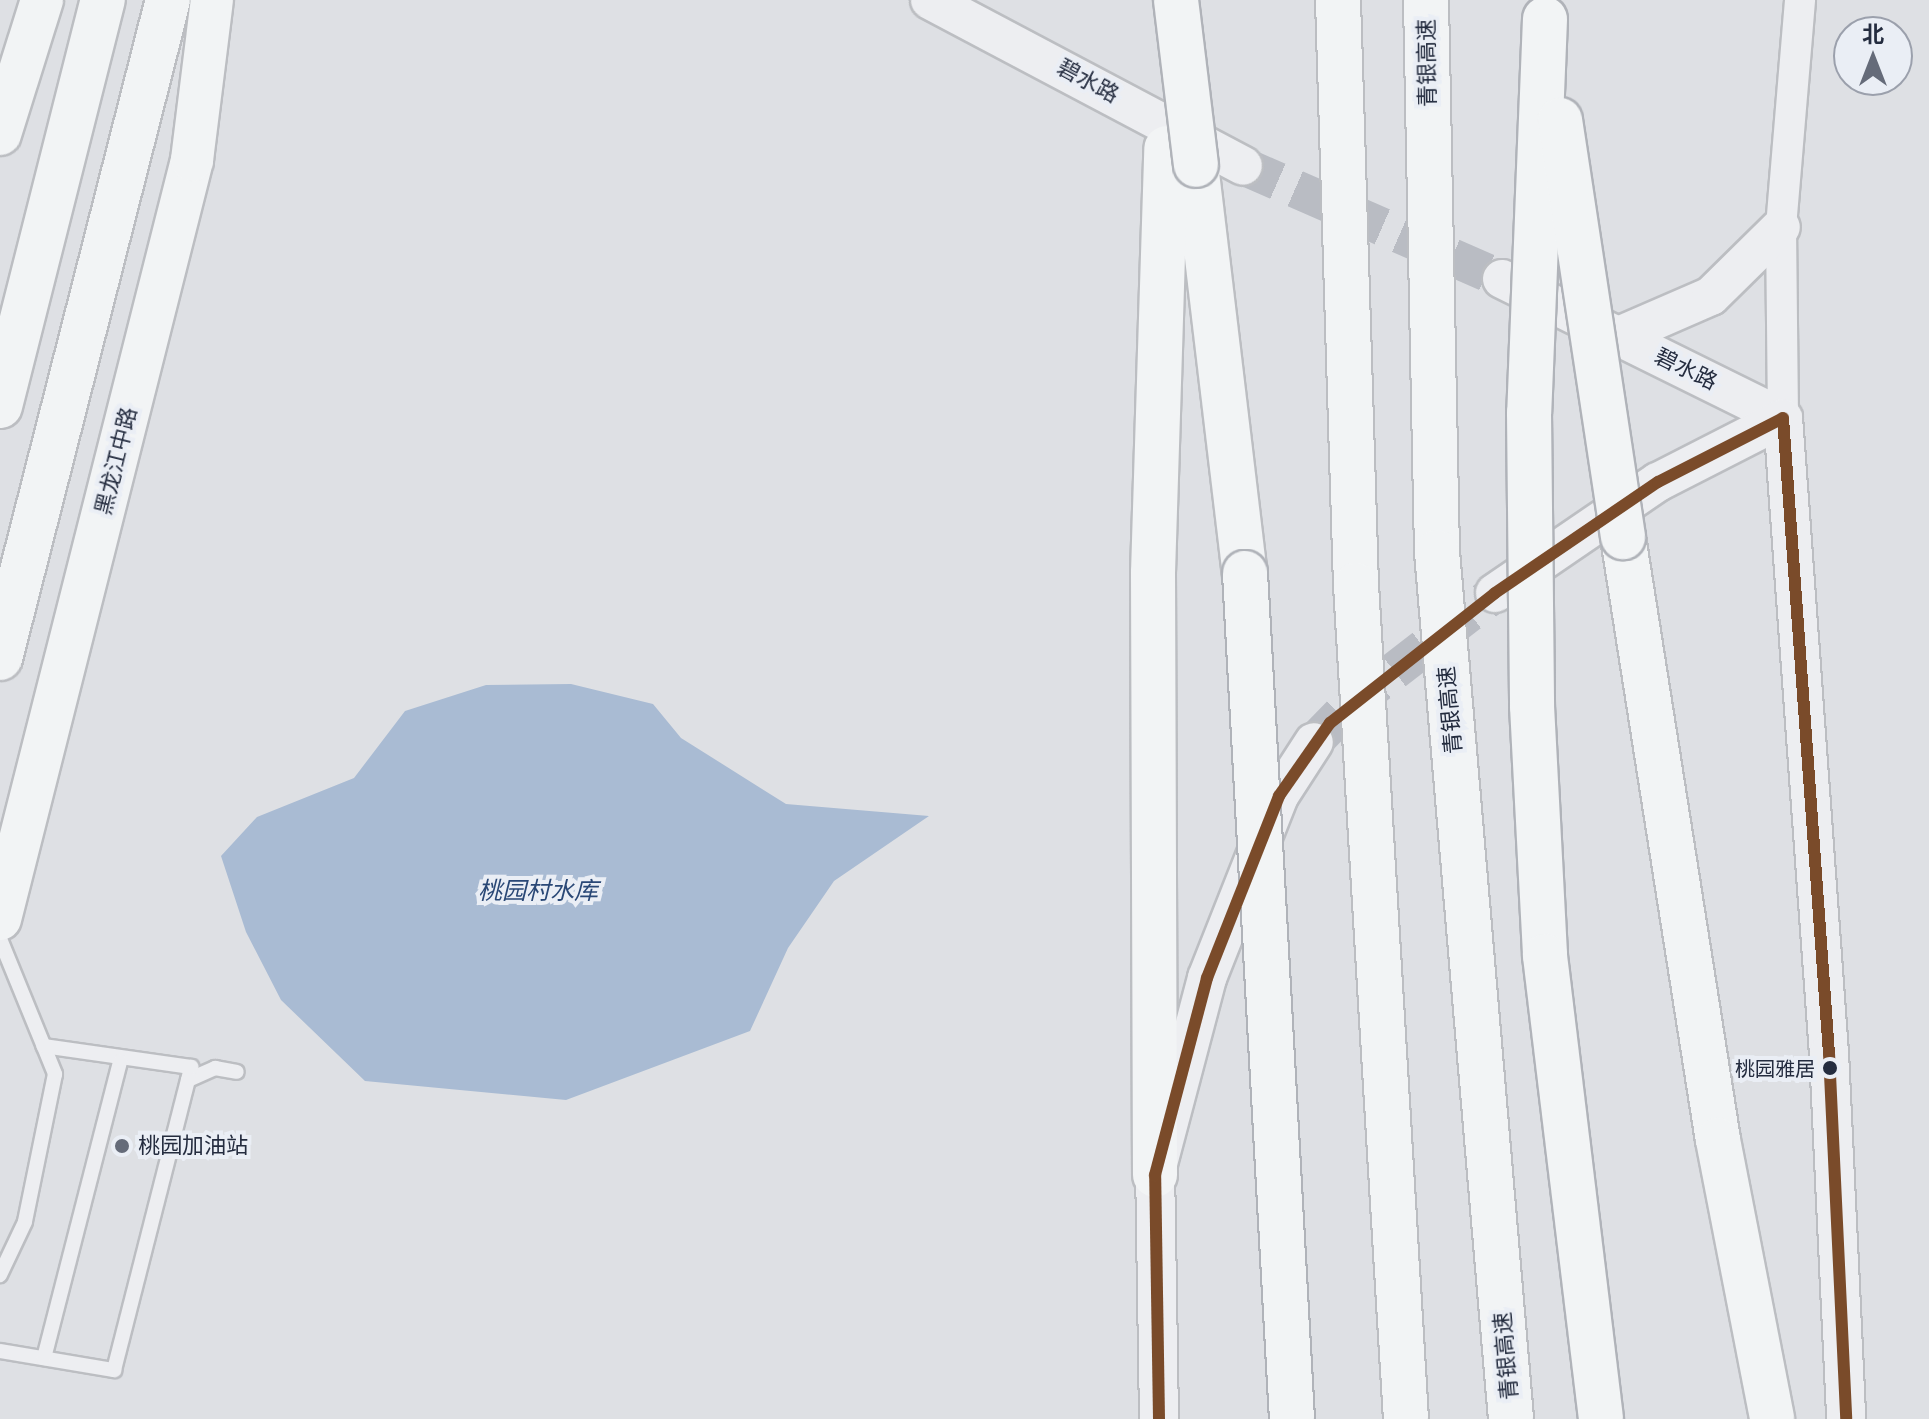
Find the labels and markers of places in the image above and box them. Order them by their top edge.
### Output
place label: 桃园雅居 [1735,1056,1815,1080]
marker: 桃园雅居 [1822,1060,1838,1076]
place label: 桃园加油站 [138,1133,248,1159]
marker: 桃园加油站 [113,1137,131,1155]

